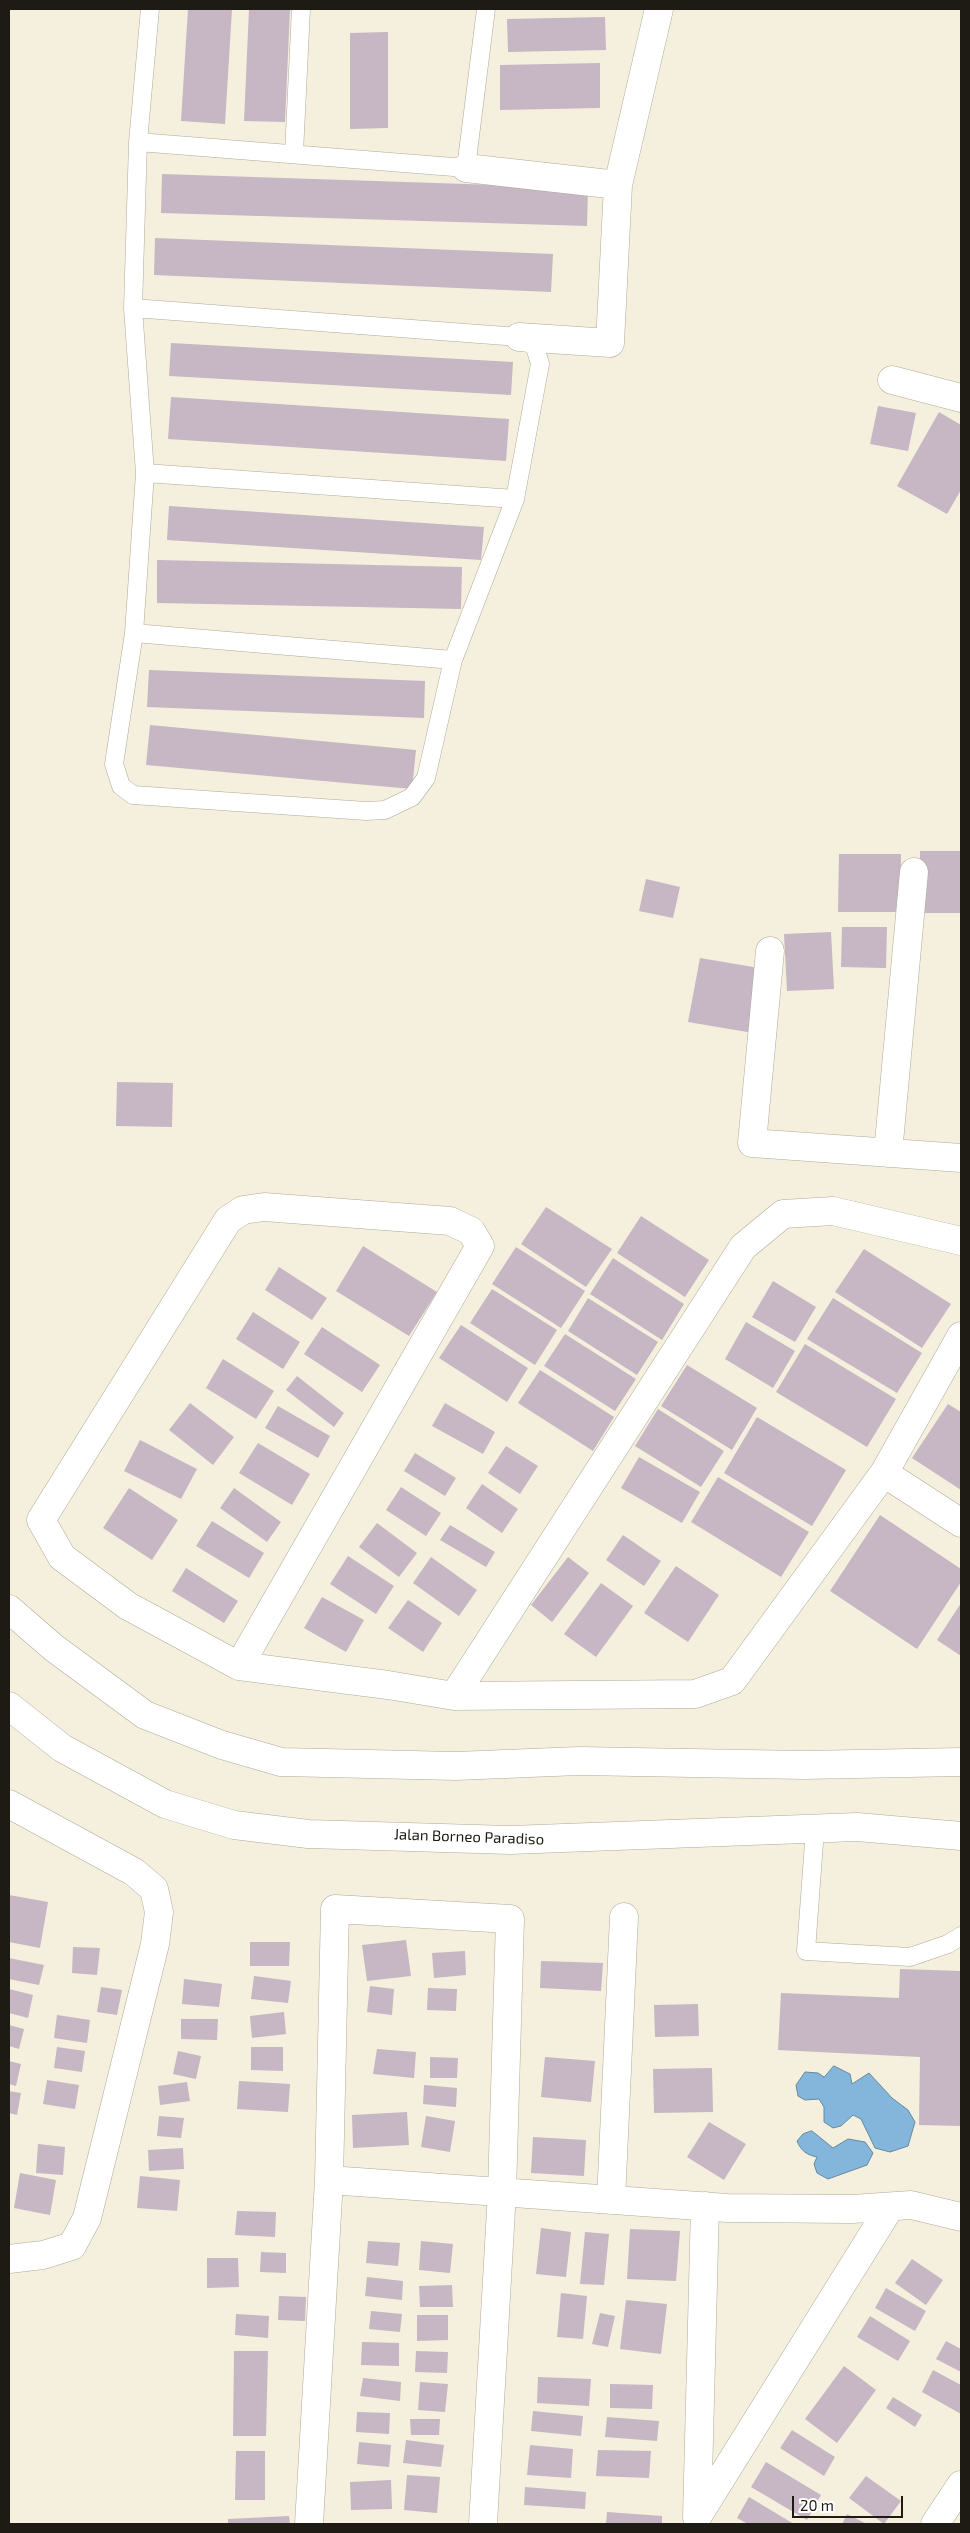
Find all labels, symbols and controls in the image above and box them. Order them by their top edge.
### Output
street label: Jalan Borneo Paradiso [394,1825,544,1849]
scale bar [795,2486,906,2518]
text: 20 m [800,2496,834,2514]

